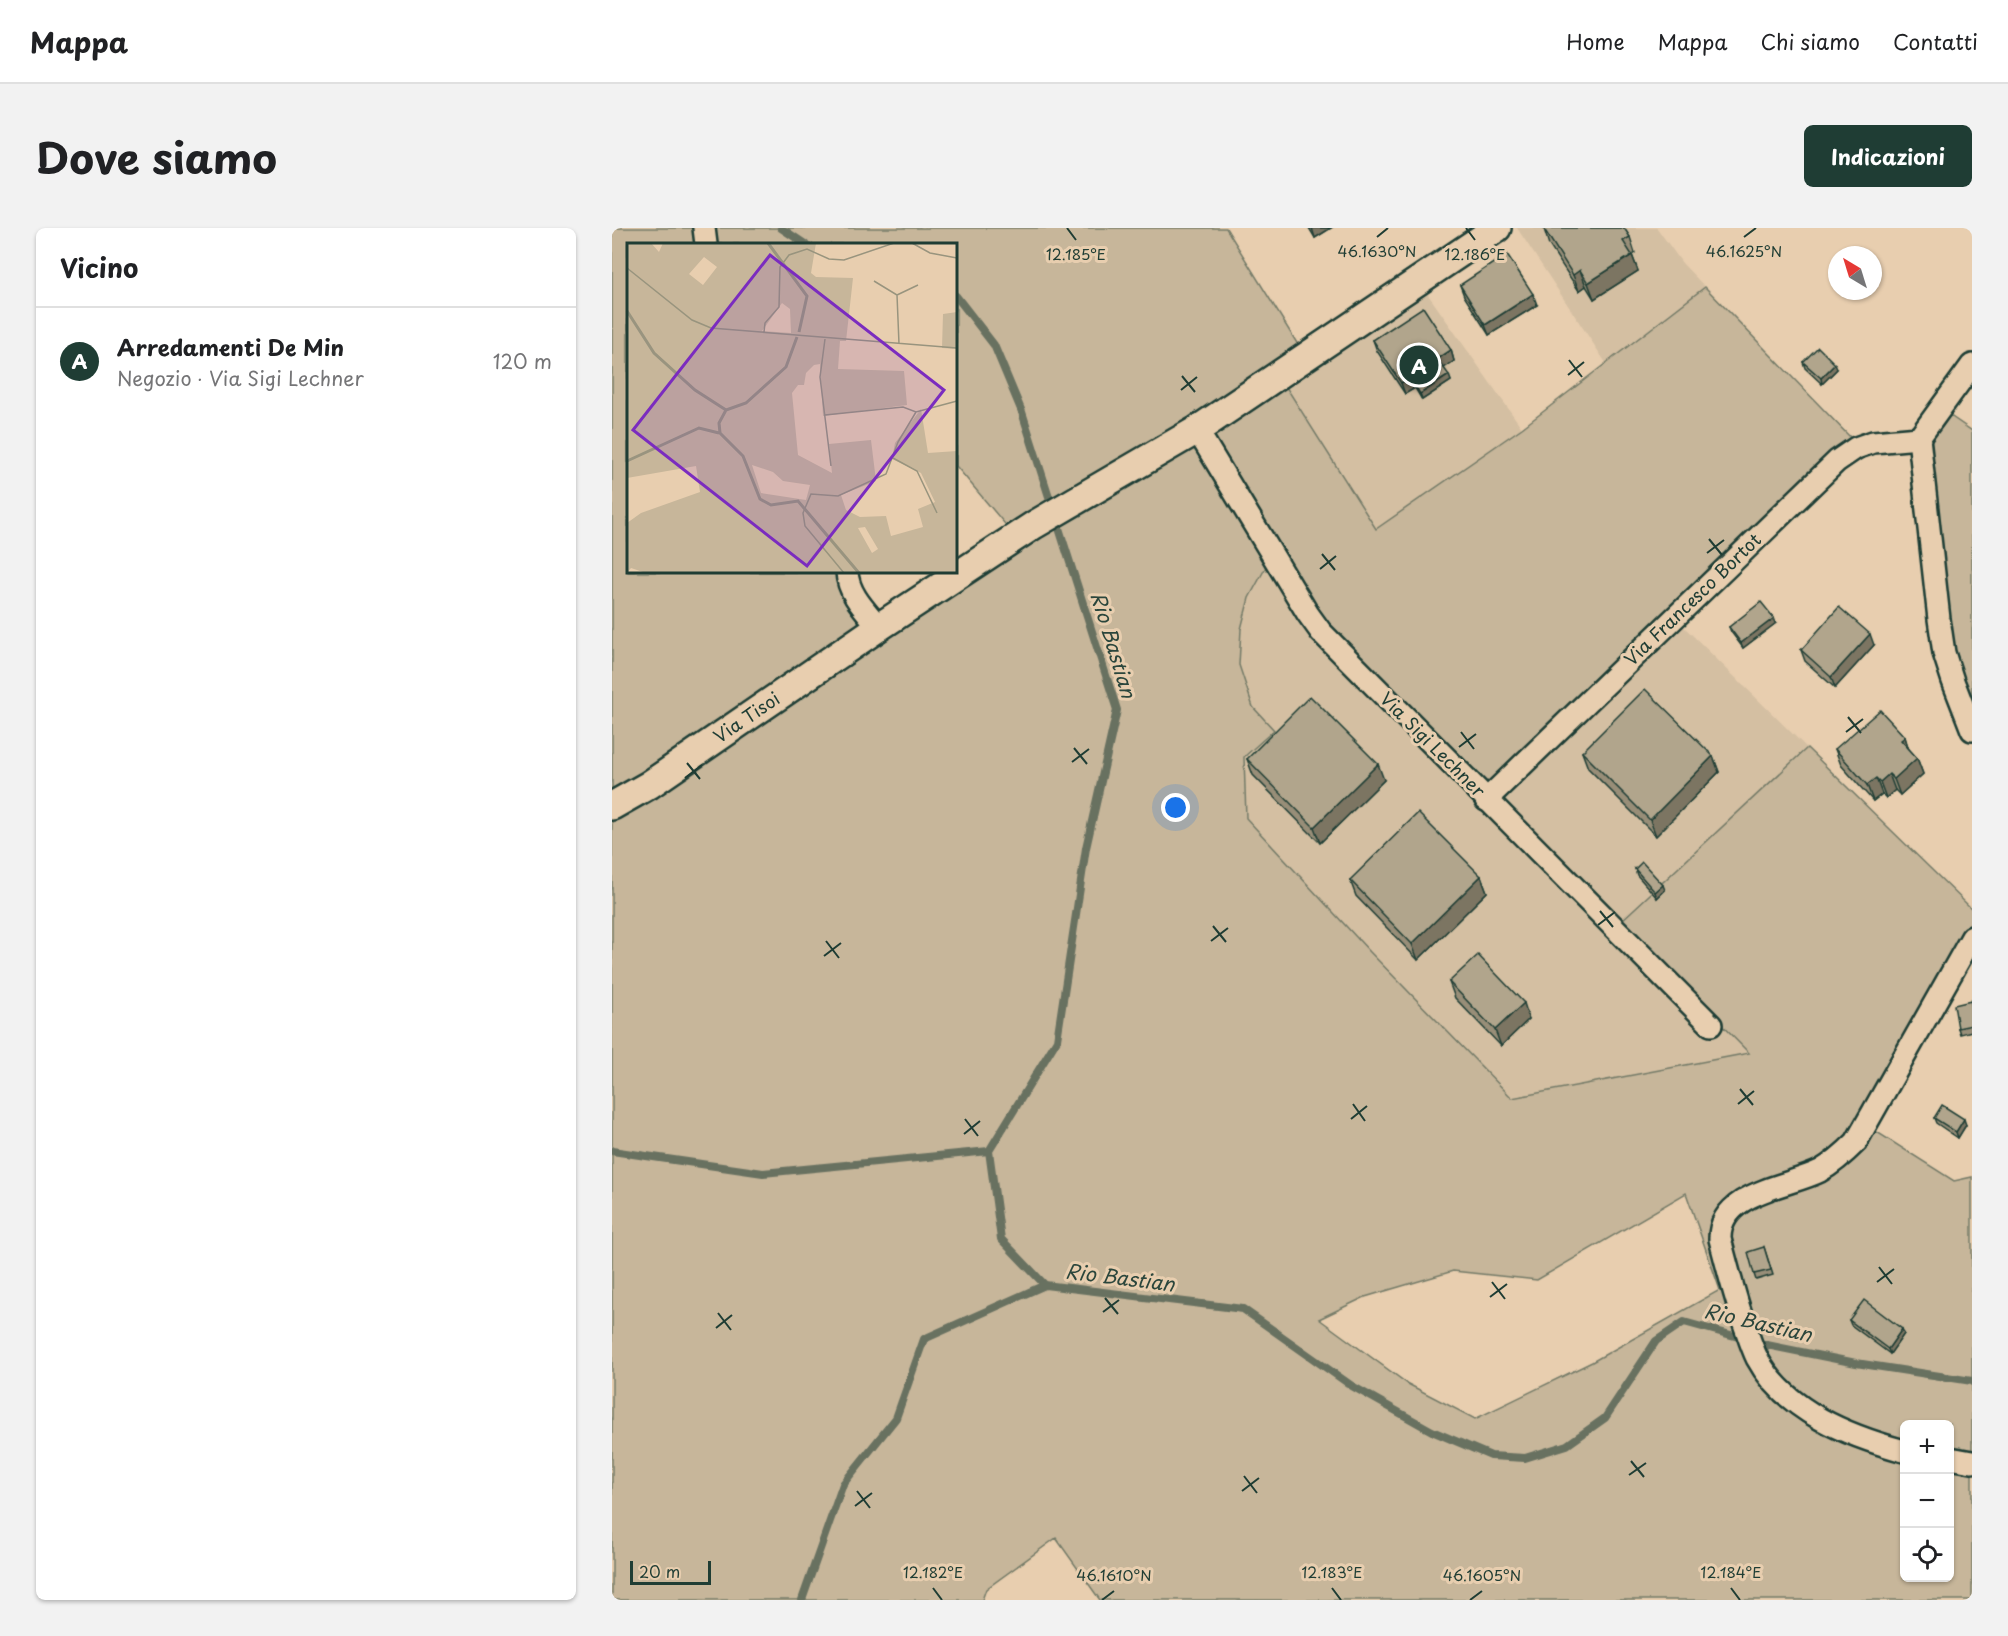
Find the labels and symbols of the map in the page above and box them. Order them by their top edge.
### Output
text: 46.1630°N [1338,239,1416,262]
text: 46.1625°N [1706,239,1782,262]
text: 12.185°E [1046,242,1106,265]
text: 12.186°E [1445,242,1505,265]
inset map [627,243,957,573]
north arrow [1828,246,1882,300]
pin: A [1400,342,1438,388]
street label: Via Francesco Bortot [1617,526,1767,672]
water label: Rio Bastian [1084,588,1145,702]
street label: Via Tisoi [708,685,785,749]
street label: Via Sigi Lechner [1374,685,1492,803]
your location [1161,793,1190,822]
water label: Rio Bastian [1064,1255,1177,1299]
water label: Rio Bastian [1702,1295,1816,1349]
scale bar [630,1558,711,1586]
text: 12.182°E [903,1560,963,1583]
text: 12.183°E [1301,1560,1363,1583]
text: 12.184°E [1701,1560,1761,1583]
text: 46.1610°N [1076,1563,1152,1586]
text: 46.1605°N [1443,1563,1521,1586]

